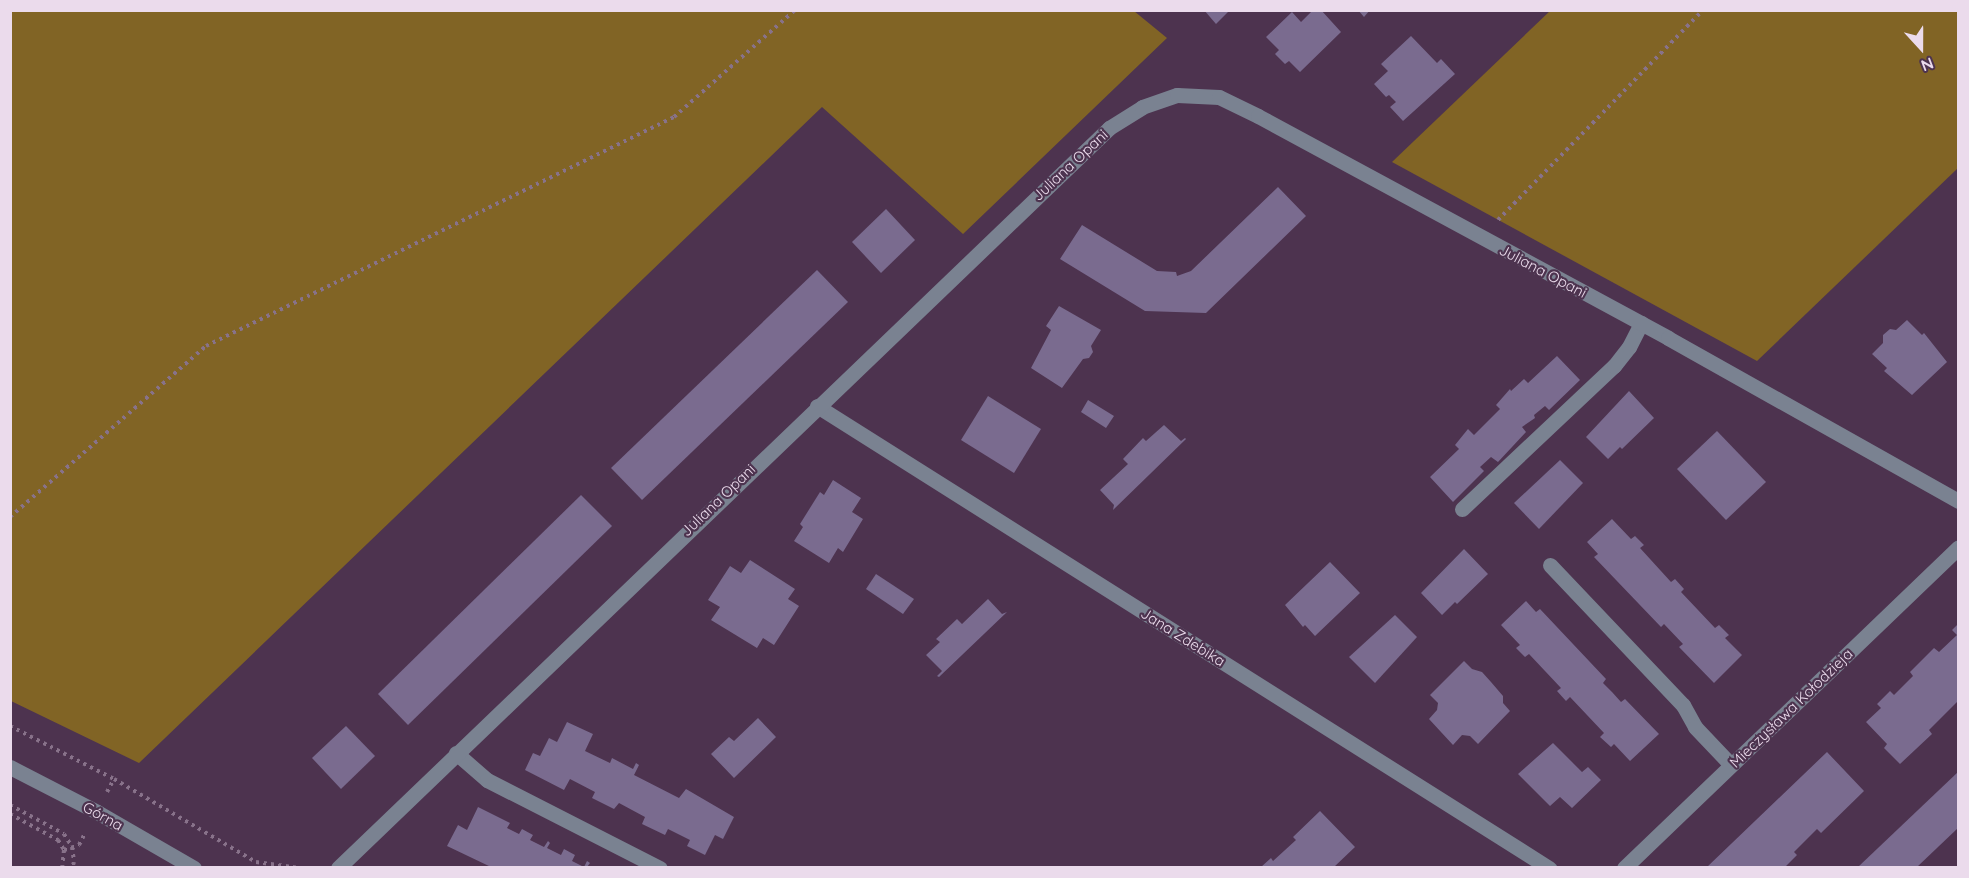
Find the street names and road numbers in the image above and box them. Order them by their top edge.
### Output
street label: Juliana Opani [1029,126,1111,204]
street label: Juliana Opani [1496,240,1590,302]
street label: Juliana Opani [677,460,759,540]
street label: Jana Zdebika [1138,604,1228,670]
street label: Mieczysława Kołodzieja [1726,645,1856,771]
street label: Górna [80,798,126,834]

